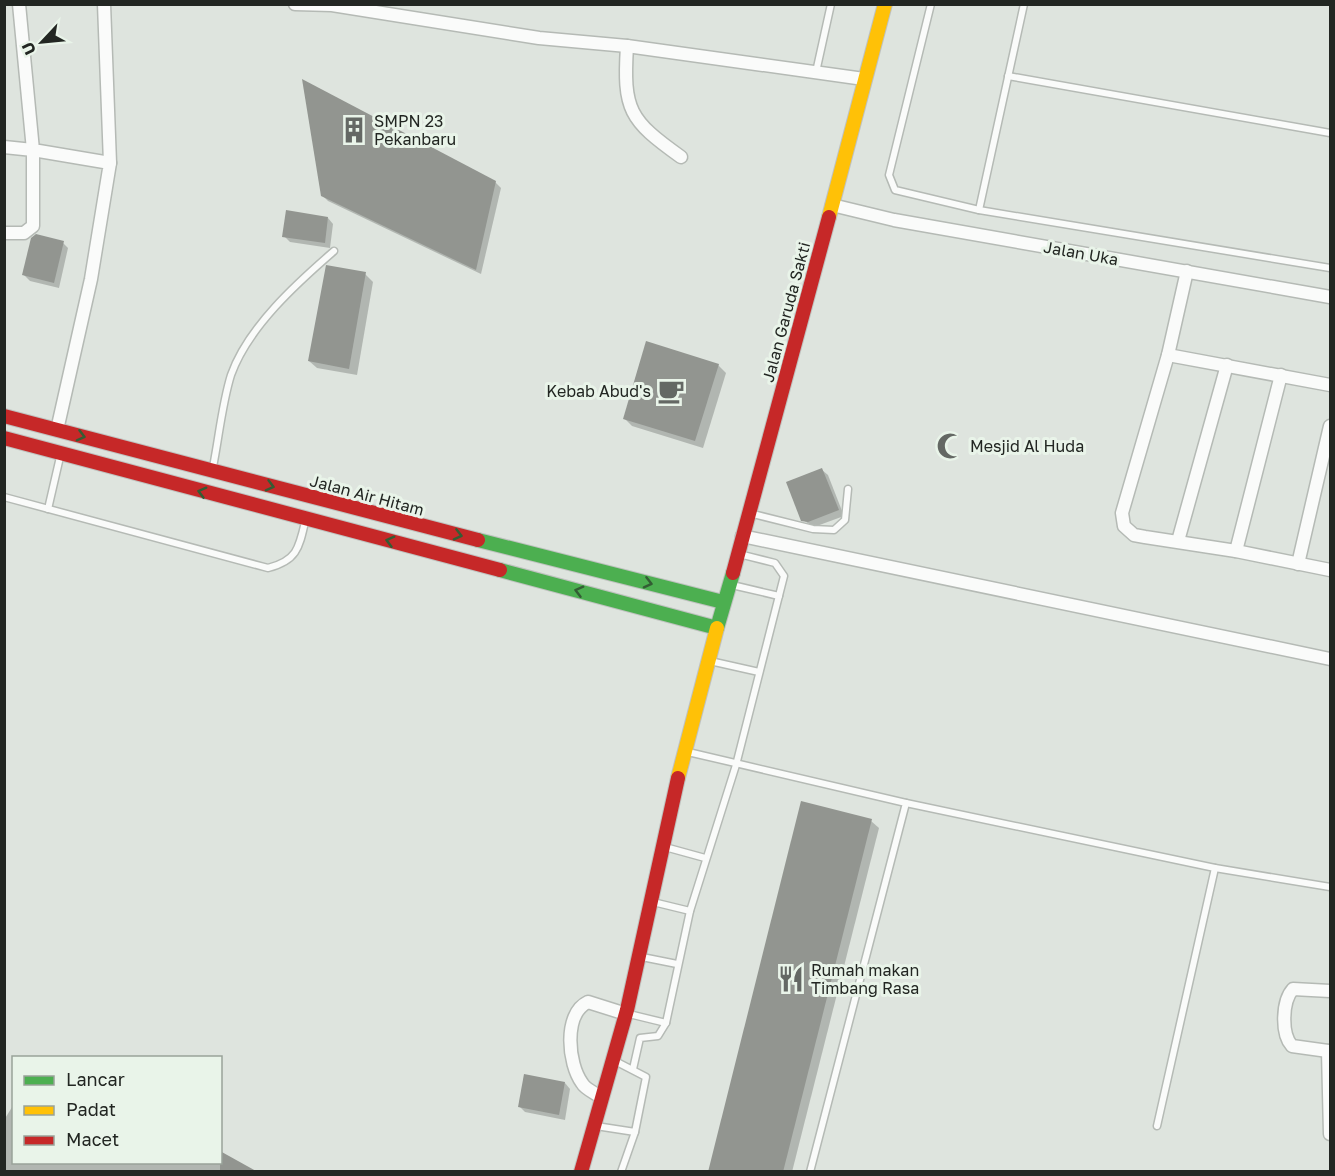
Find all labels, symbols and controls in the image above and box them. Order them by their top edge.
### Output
north arrow [12,12,72,72]
text: U [17,39,40,58]
place label: SMPN 23 Pekanbaru [374,111,456,149]
building icon: SMPN 23 Pekanbaru [339,115,369,145]
street label: Jalan Uka [1042,237,1120,269]
street label: Jalan Garuda Sakti [758,240,814,384]
cafe icon: Kebab Abud's [656,376,686,406]
place label: Kebab Abud's [546,381,651,401]
one-way arrow [76,429,86,442]
mosque icon: Mesjid Al Huda [935,431,965,461]
place label: Mesjid Al Huda [970,436,1084,456]
street label: Jalan Air Hitam [308,470,426,520]
one-way arrow [264,479,275,491]
one-way arrow [197,487,207,499]
one-way arrow [453,528,463,541]
one-way arrow [385,536,396,548]
one-way arrow [642,576,652,589]
one-way arrow [574,586,585,598]
place label: Rumah makan Timbang Rasa [811,960,919,998]
restaurant icon: Rumah makan Timbang Rasa [776,964,806,994]
legend [12,1056,222,1164]
text: Lancar [66,1068,125,1090]
text: Padat [66,1098,116,1120]
text: Macet [66,1128,119,1150]

